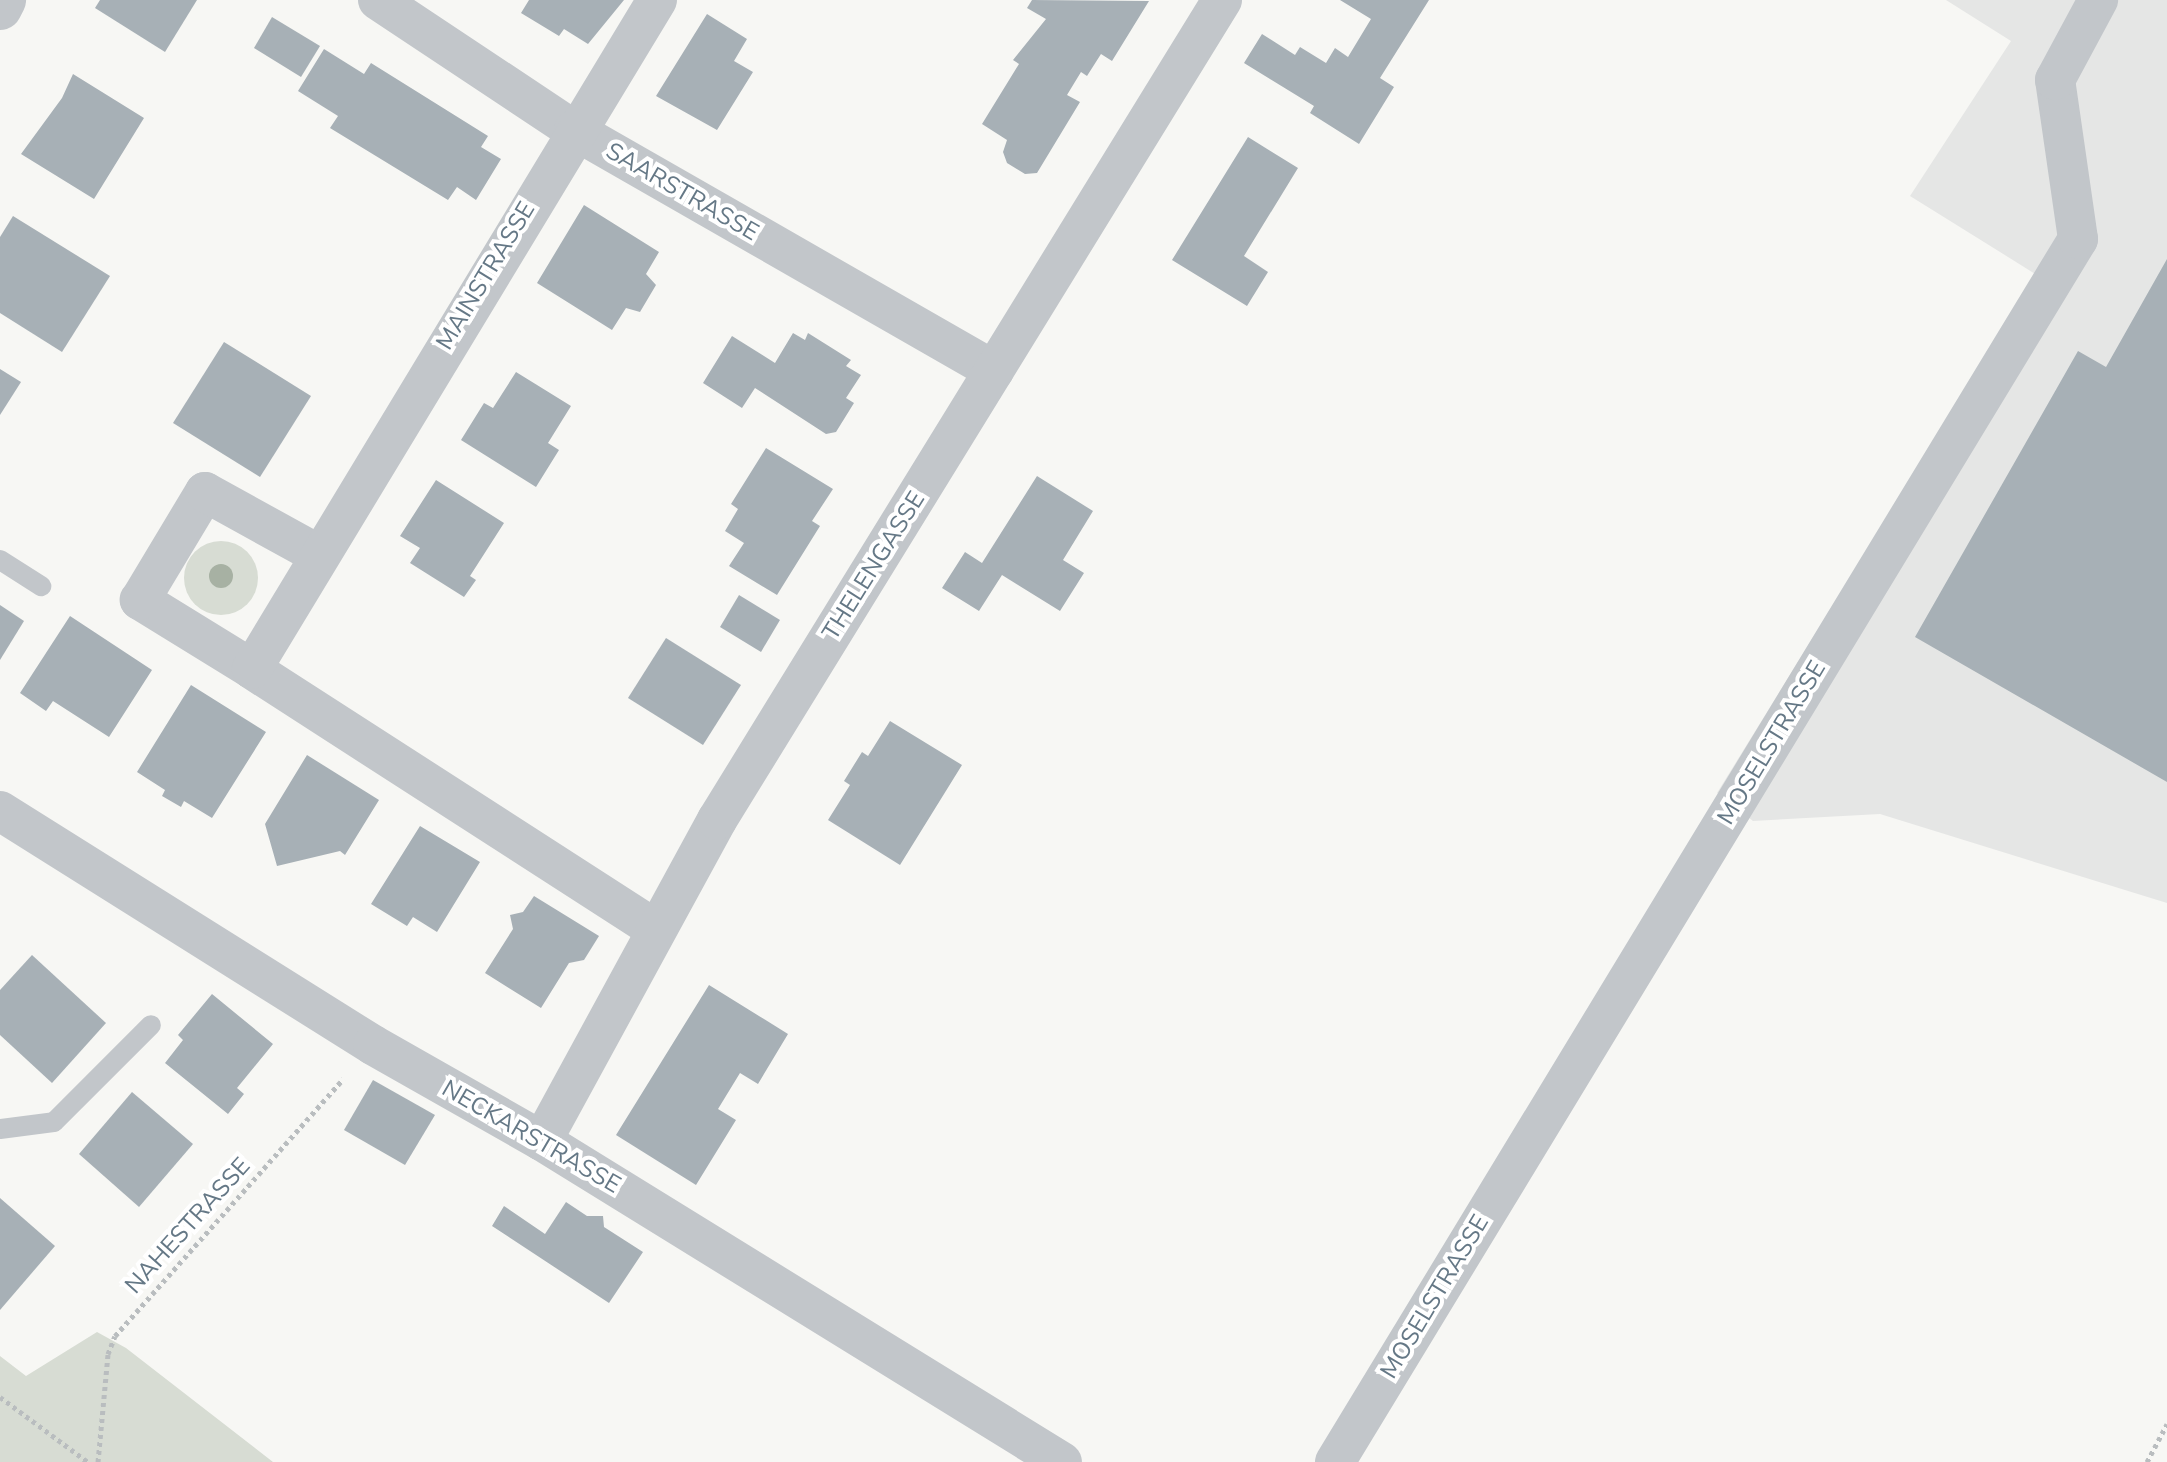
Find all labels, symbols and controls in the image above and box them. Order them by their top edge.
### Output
street label: SAARSTRASSE [601,137,763,247]
street label: MAINSTRASSE [431,197,541,355]
street label: THELENGASSE [817,486,931,646]
street label: MOSELSTRASSE [1712,656,1832,830]
street label: NECKARSTRASSE [437,1074,625,1200]
street label: NAHESTRASSE [120,1152,256,1300]
street label: MOSELSTRASSE [1375,1210,1495,1384]

